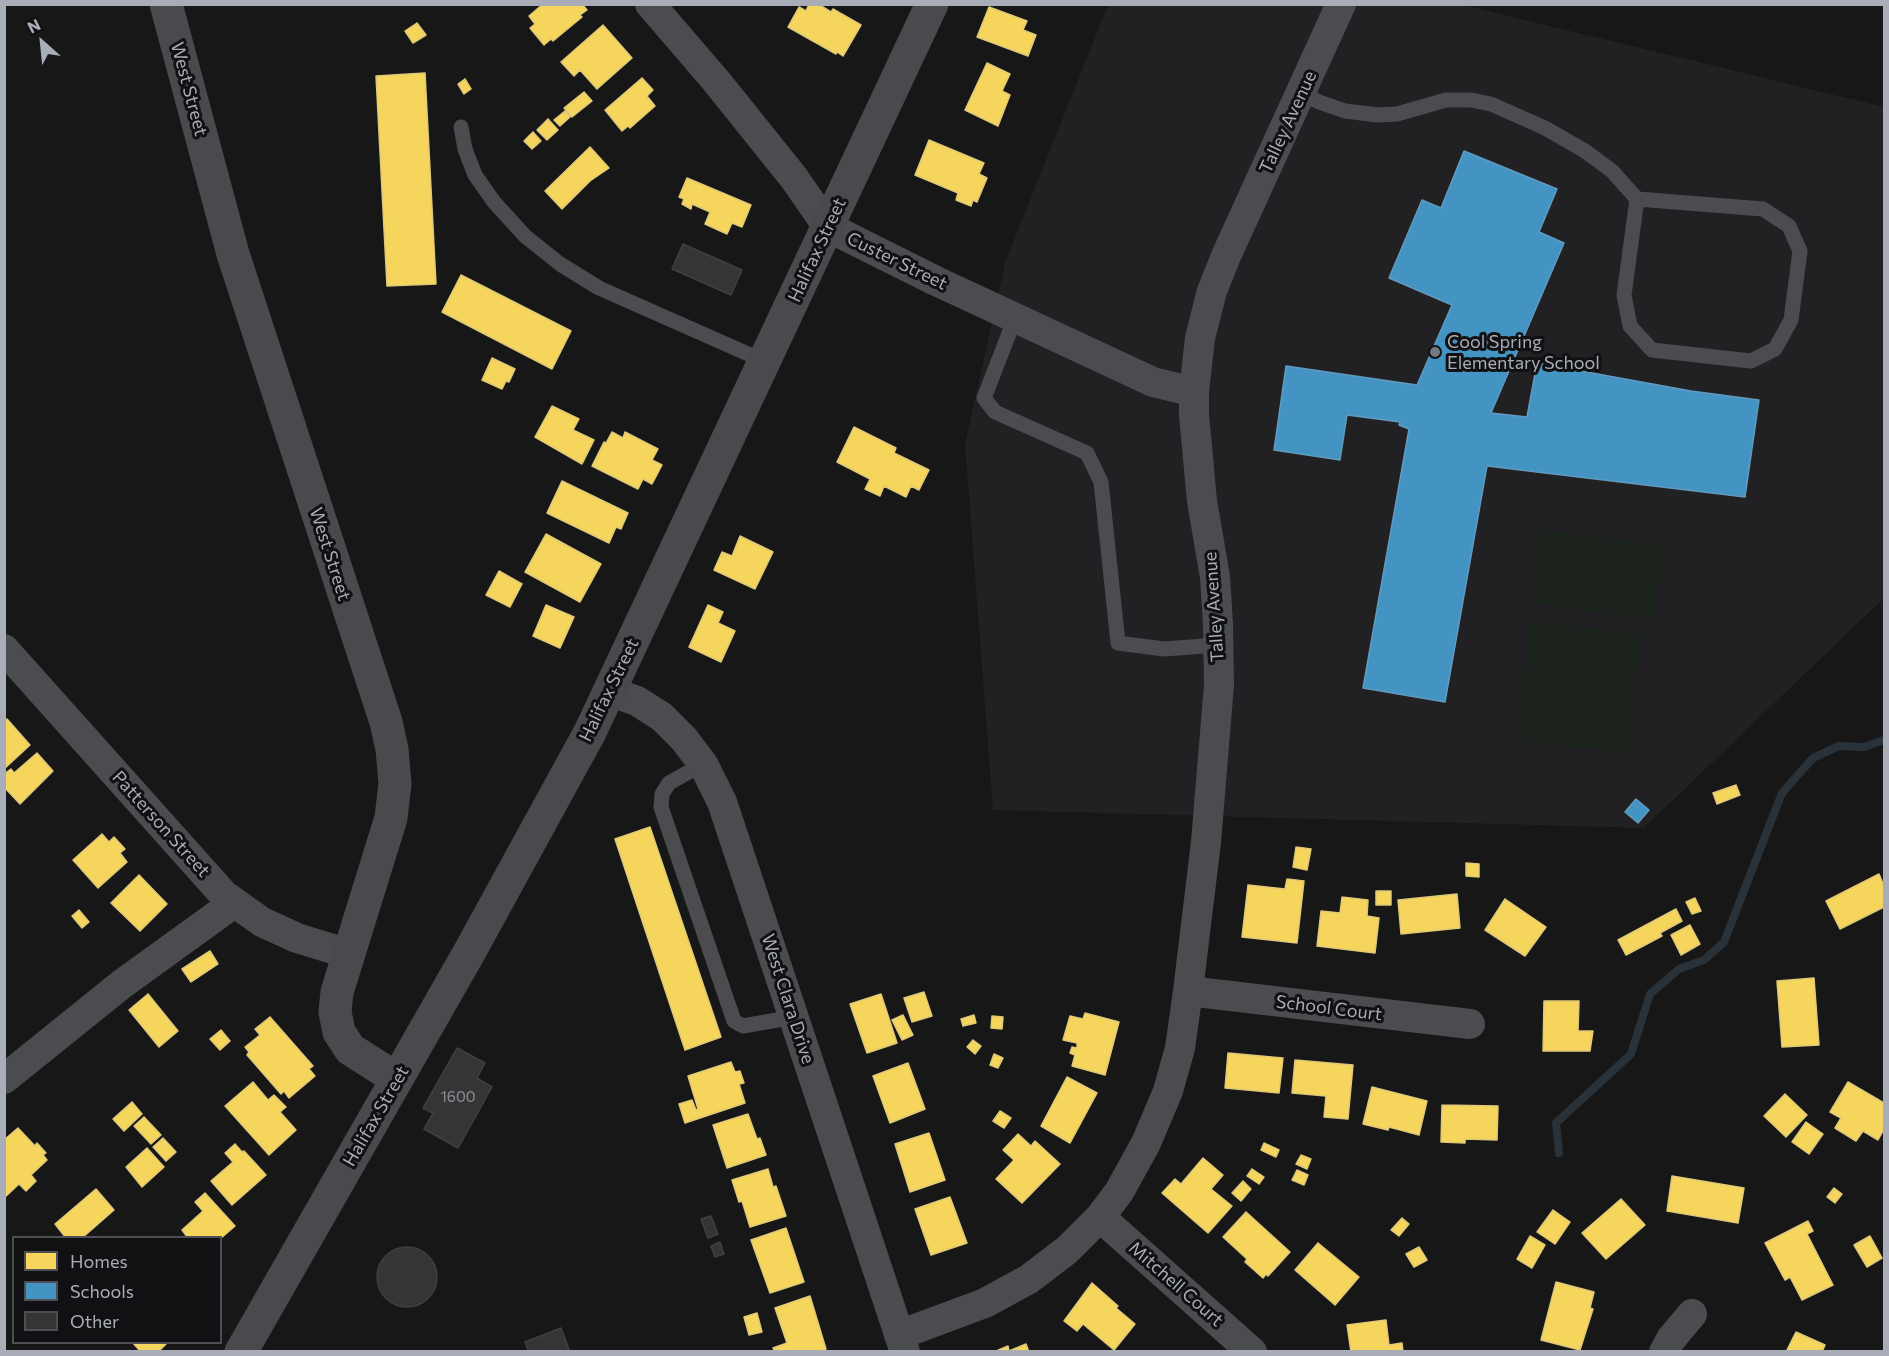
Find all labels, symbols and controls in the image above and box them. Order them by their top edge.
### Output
north arrow [12,12,72,72]
text: N [24,14,43,37]
street label: West Street [166,40,212,138]
street label: Talley Avenue [1255,67,1321,177]
street label: Halifax Street [783,195,851,305]
street label: Custer Street [843,227,951,295]
place label: Cool Spring Elementary School [1447,331,1600,374]
marker: Cool Spring Elementary School [1428,345,1442,359]
street label: West Street [305,505,355,603]
street label: Talley Avenue [1199,551,1229,663]
street label: Halifax Street [575,635,643,745]
street label: Patterson Street [108,767,214,881]
street label: West Clara Drive [757,931,819,1067]
street label: School Court [1275,991,1383,1025]
street label: Halifax Street [339,1062,413,1170]
house number: 1600 [440,1088,476,1106]
legend [12,1236,222,1344]
street label: Mitchell Court [1124,1237,1228,1331]
text: Homes [70,1250,128,1272]
text: Schools [70,1280,134,1302]
text: Other [70,1310,119,1332]

